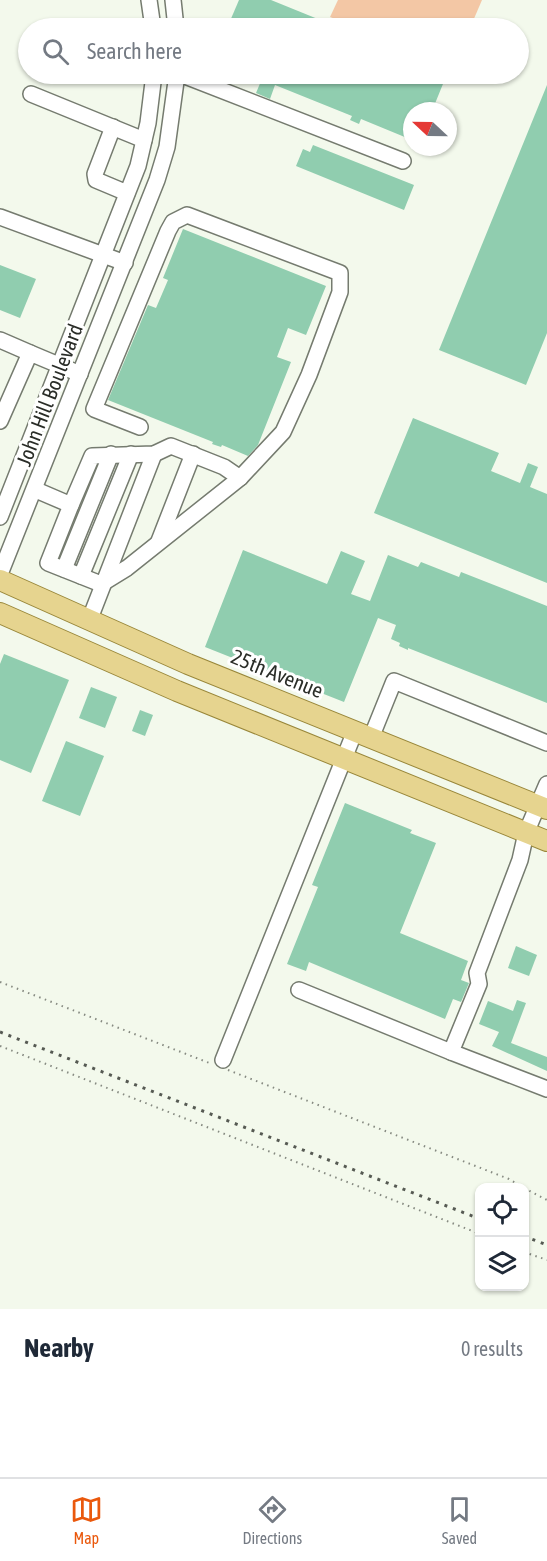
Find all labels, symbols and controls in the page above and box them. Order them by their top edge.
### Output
search box [18,18,529,84]
icon: search [39,35,72,68]
text: Search here [87,38,182,64]
north arrow [403,102,457,156]
street label: John Hill Boulevard [11,320,87,469]
street label: 25th Avenue [228,644,327,702]
map controls [475,1183,529,1291]
button: locate [475,1183,529,1237]
button: layers [475,1237,529,1291]
text: Nearby [24,1333,94,1363]
text: 0 results [461,1337,523,1360]
tab: Map [70,1493,103,1547]
tab: Directions [242,1493,302,1547]
tab: Saved [442,1493,477,1547]

